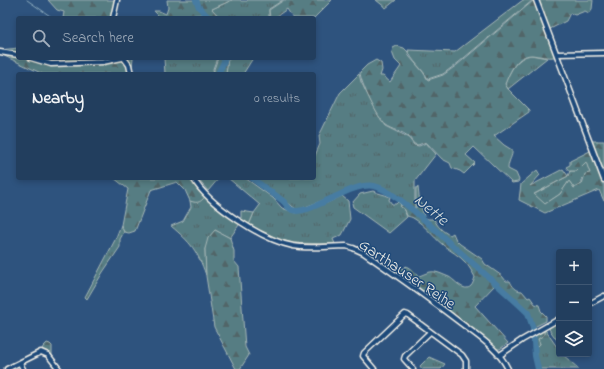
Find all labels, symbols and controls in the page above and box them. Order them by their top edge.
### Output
search box [16,16,316,60]
icon: search [30,27,52,49]
text: Search here [62,27,134,49]
text: Nearby [32,86,84,111]
text: 0 results [254,89,300,108]
water label: Nette [408,188,455,233]
street label: Garthauser Reihe [354,233,461,316]
map controls [556,249,592,357]
button: + [556,249,592,285]
button: − [556,285,592,321]
button: layers [556,321,592,357]

